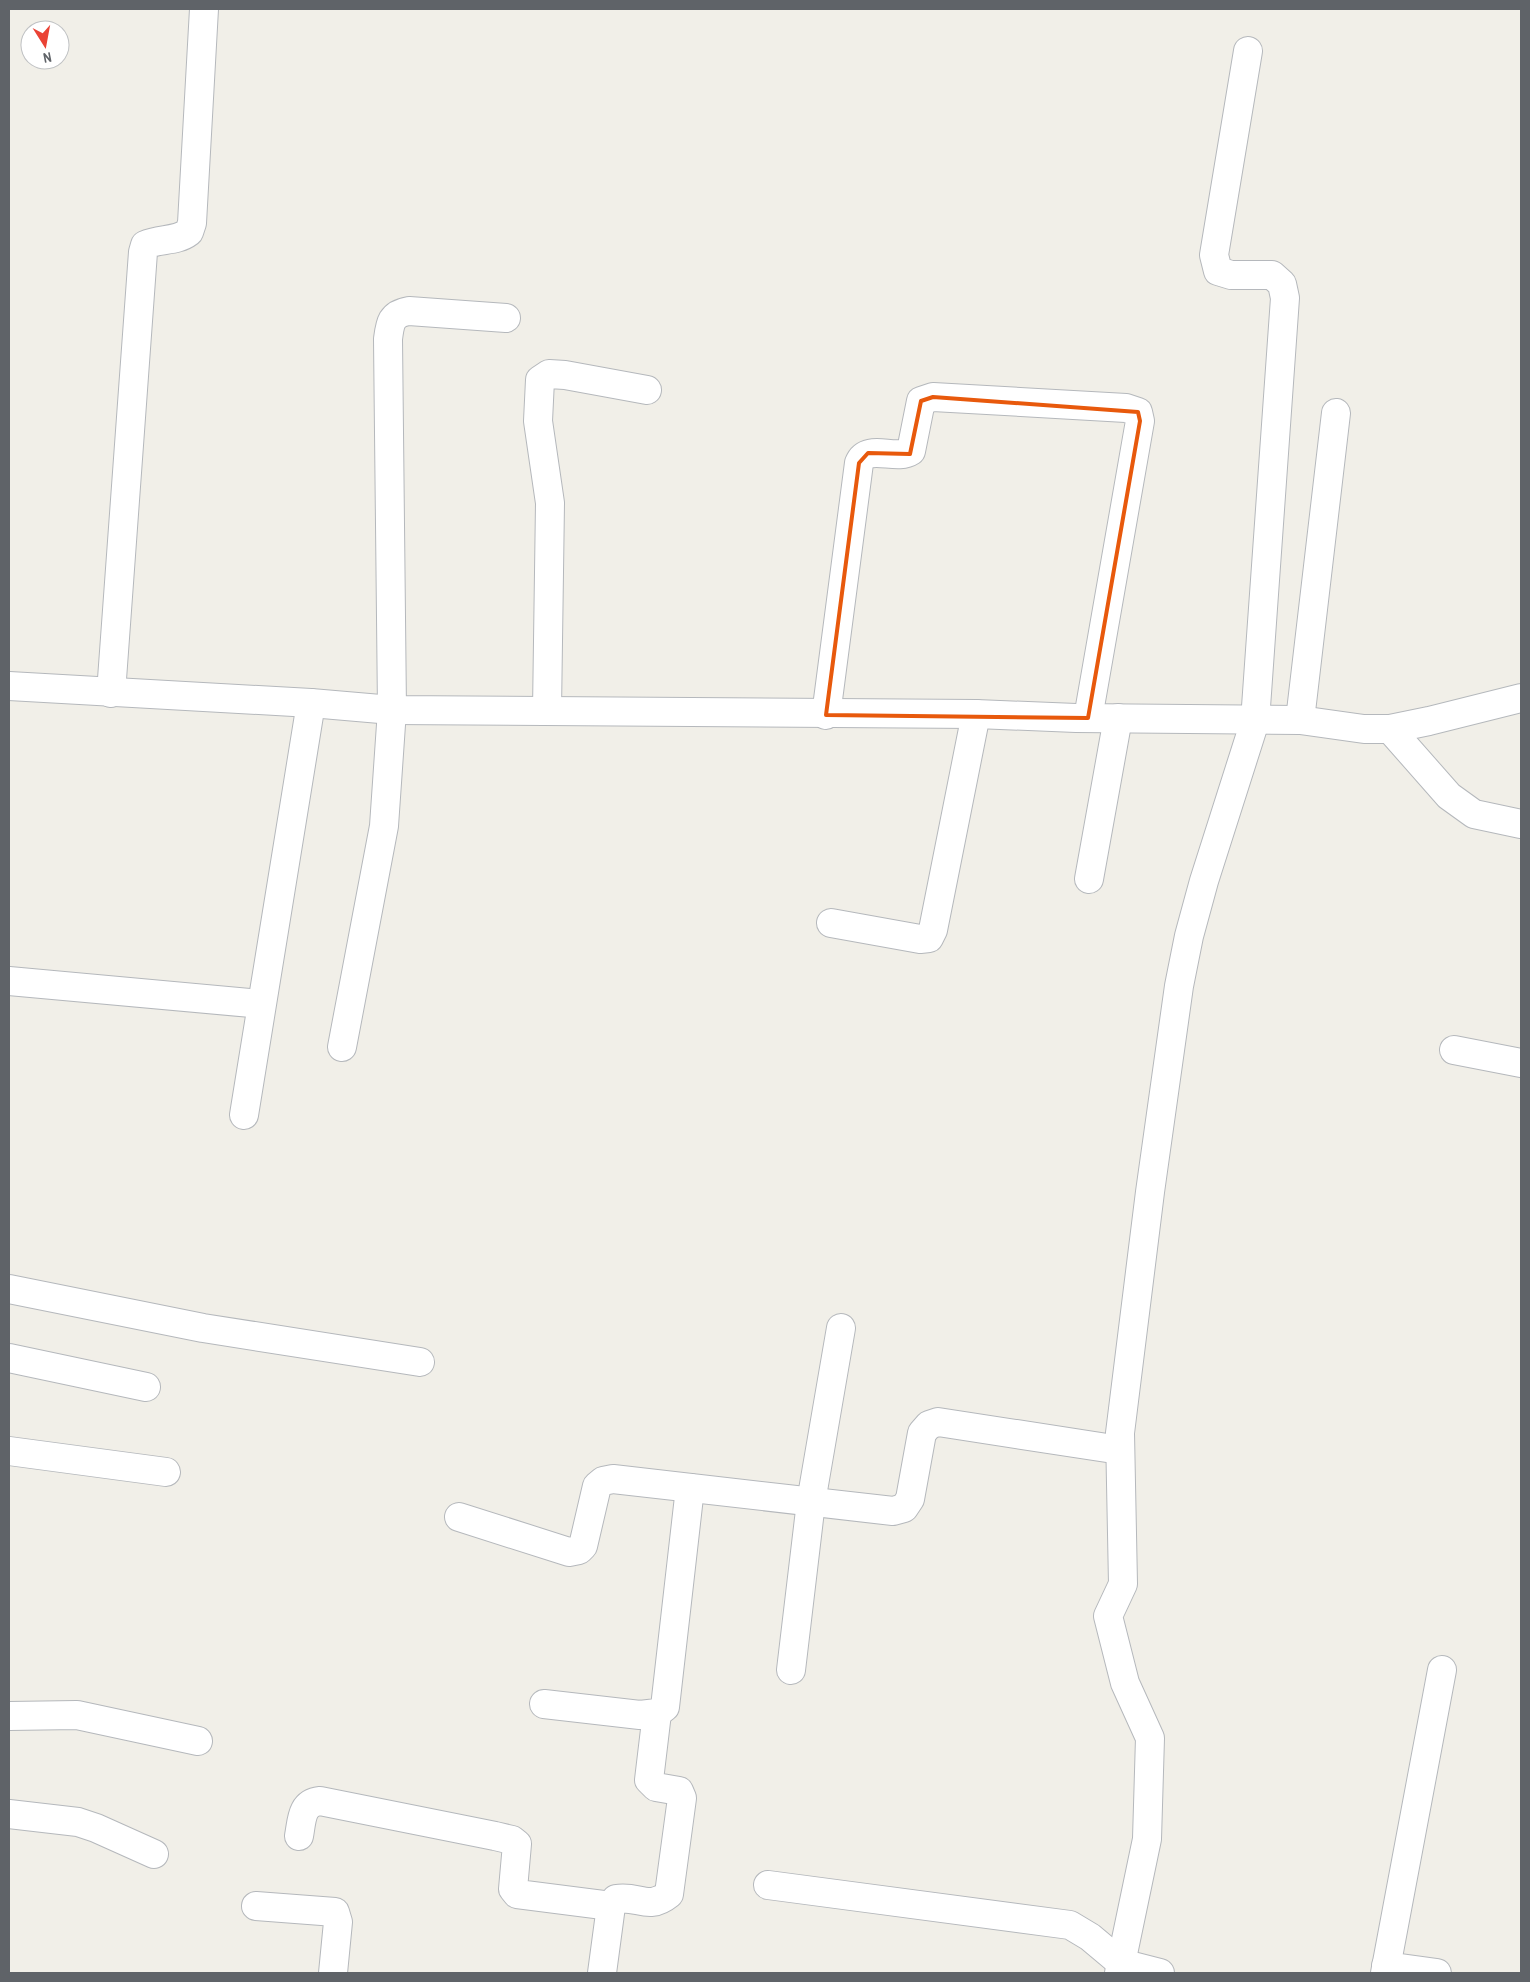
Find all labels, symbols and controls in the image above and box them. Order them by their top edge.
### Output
north arrow [20,20,70,70]
text: N [42,48,53,67]

